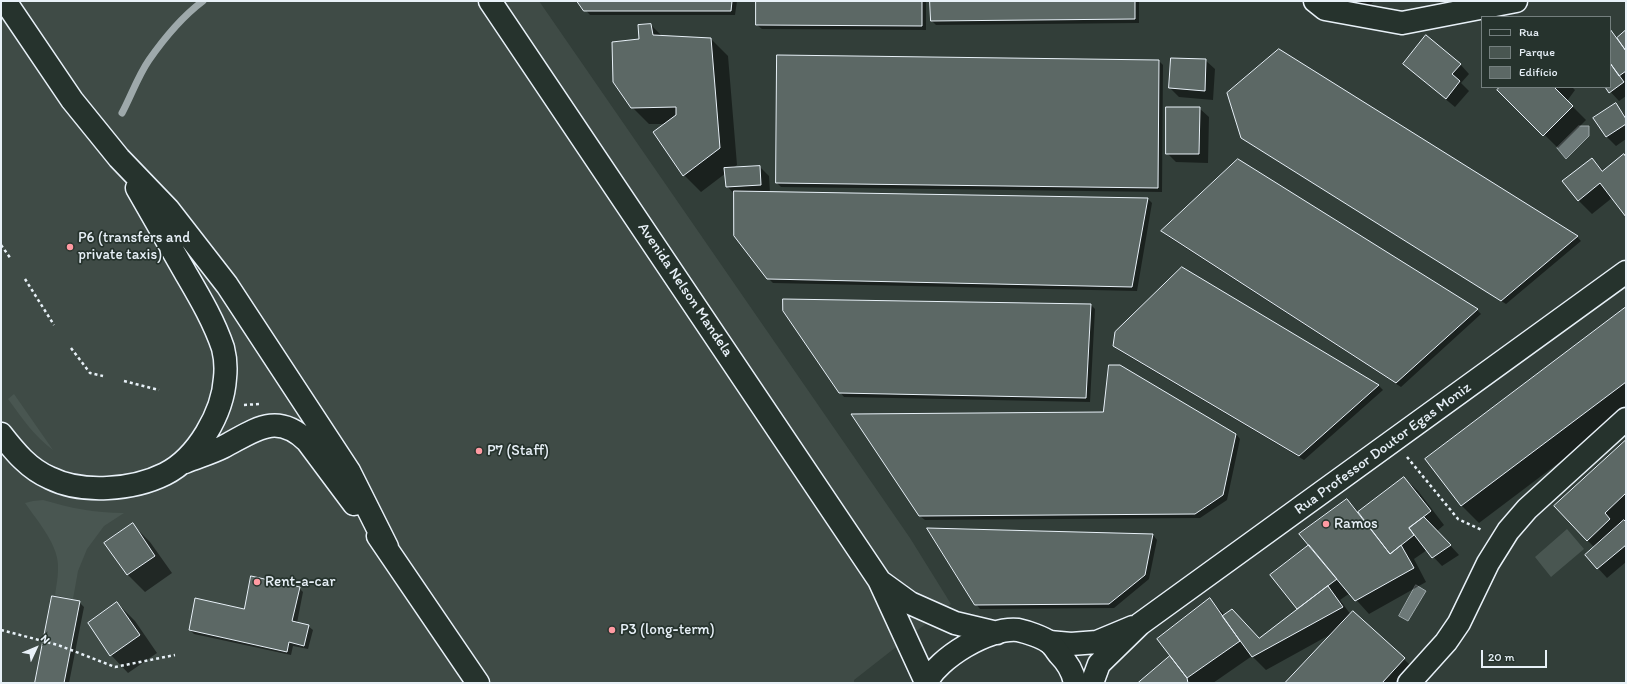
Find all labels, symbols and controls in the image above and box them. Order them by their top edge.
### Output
legend [1481,16,1611,88]
text: Rua [1519,25,1539,39]
text: Parque [1519,45,1555,59]
text: Edifício [1519,65,1558,79]
street label: Avenida Nelson Mandela [633,220,737,360]
place label: P6 (transfers and private taxis) [78,229,190,264]
marker: P6 (transfers and private taxis) [65,242,75,252]
street label: Rua Professor Doutor Egas Moniz [1291,379,1475,519]
place label: P7 (Staff) [487,442,549,460]
marker: P7 (Staff) [474,446,484,456]
place label: Ramos [1334,515,1378,533]
marker: Ramos [1321,519,1331,529]
place label: Rent-a-car [265,573,335,591]
marker: Rent-a-car [252,577,262,587]
place label: P3 (long-term) [620,621,715,639]
marker: P3 (long-term) [607,625,617,635]
north arrow [16,628,56,668]
text: N [38,632,52,647]
scale bar [1483,642,1549,668]
text: 20 m [1488,650,1515,664]

